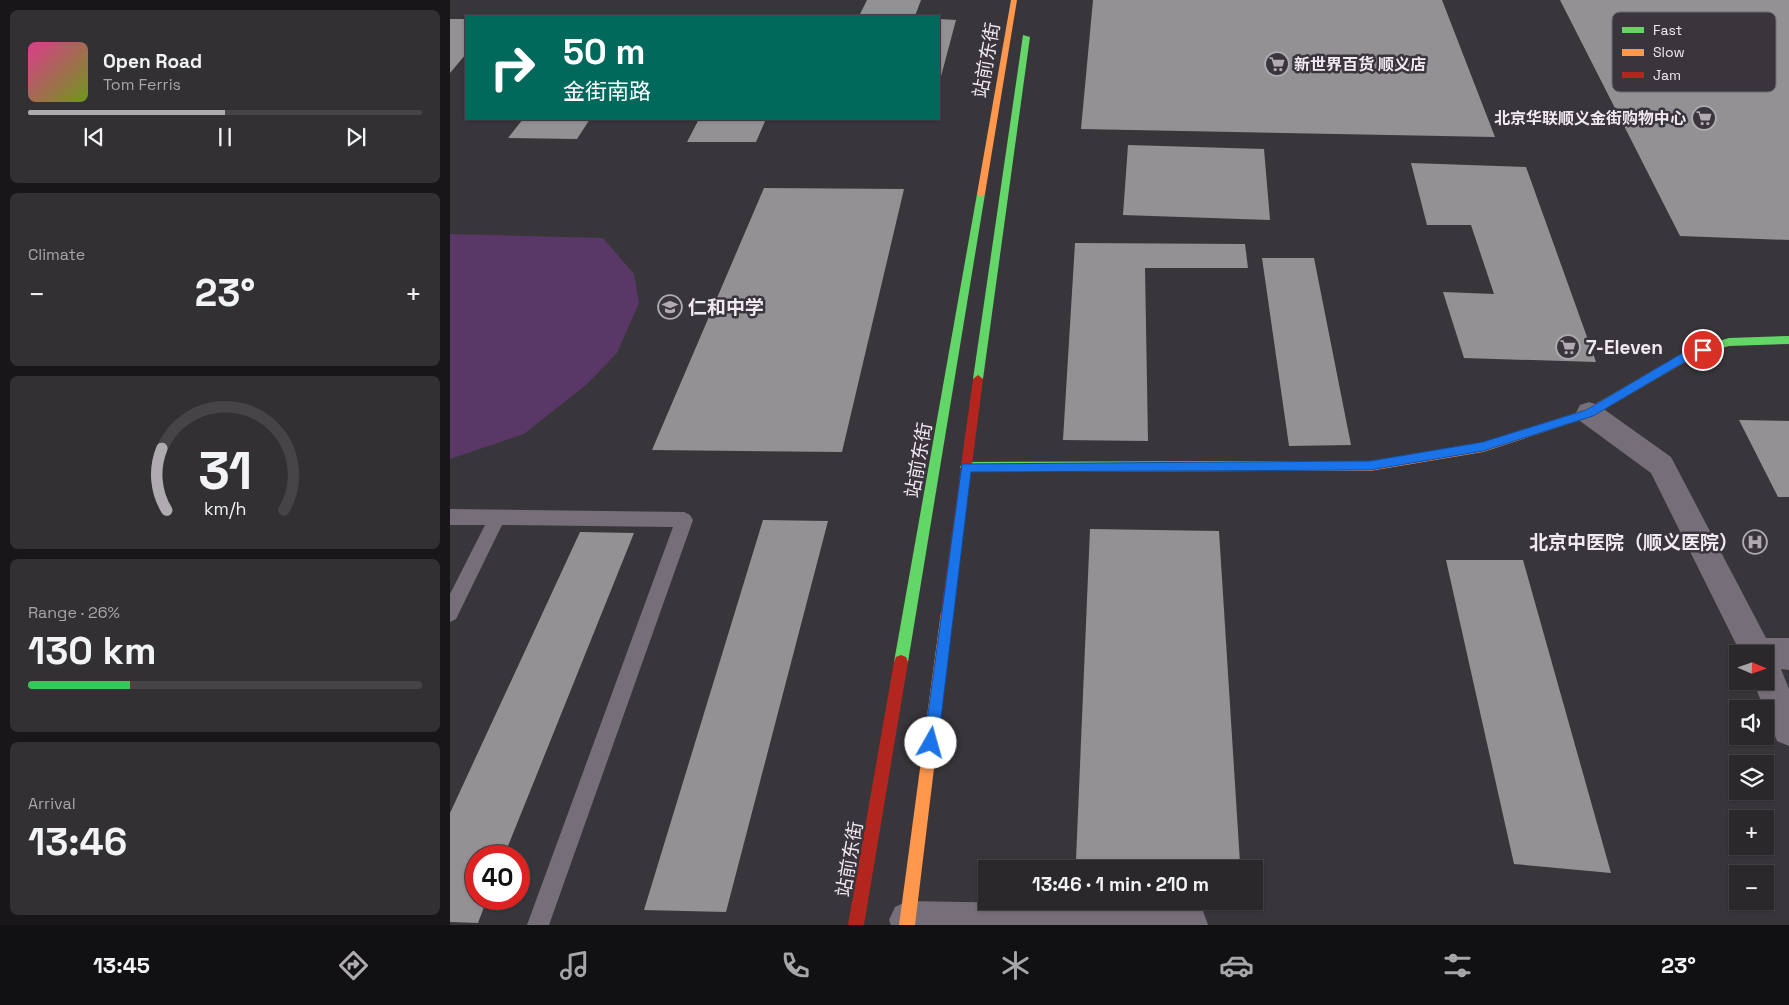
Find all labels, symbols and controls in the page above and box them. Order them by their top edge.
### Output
legend [1612,12,1776,92]
street label: 站前东街 [968,20,1005,100]
text: Fast [1653,21,1682,39]
text: 50 m [563,30,645,74]
icon: right [480,35,545,100]
text: Slow [1653,43,1685,61]
text: Open Road [103,49,202,74]
supermarket icon: 新世界百货 顺义店 [1264,51,1290,77]
place label: 新世界百货 顺义店 [1294,54,1426,75]
text: Jam [1653,66,1681,84]
text: Tom Ferris [103,74,181,95]
text: 金街南路 [563,77,651,105]
supermarket icon: 北京华联顺义金街购物中心 [1691,105,1717,131]
place label: 北京华联顺义金街购物中心 [1494,108,1686,129]
icon: previous [80,123,108,151]
icon: pause [211,123,239,151]
icon: next [342,123,370,151]
text: Climate [28,244,85,265]
text: 23° [195,269,255,317]
text: − [28,276,45,312]
text: + [405,276,422,312]
school or university icon: 仁和中学 [657,294,683,320]
place label: 仁和中学 [688,295,764,320]
pin [1682,329,1724,371]
supermarket icon: 7-Eleven [1555,334,1581,360]
place label: 7-Eleven [1586,335,1663,360]
icon: arrive [1689,336,1717,364]
street label: 站前东街 [900,420,937,500]
text: 31 [198,438,252,504]
text: km/h [204,497,246,520]
hospital icon: 北京中医院（顺义医院） [1742,529,1768,555]
place label: 北京中医院（顺义医院） [1529,530,1738,555]
text: Range · 26% [28,602,120,623]
text: 130 km [28,627,156,675]
north arrow [1729,645,1774,690]
map controls [1729,645,1774,910]
button: sound [1729,700,1774,745]
position arrow [904,716,956,768]
button: layers [1729,755,1774,800]
text: Arrival [28,793,76,814]
button: + [1729,810,1774,855]
text: 13:46 [28,818,127,866]
street label: 站前东街 [831,819,868,899]
speed limit sign: 40 [465,845,530,910]
button: − [1729,865,1774,910]
text: 13:46 · 1 min · 210 m [1032,872,1209,897]
icon: directions [336,948,371,983]
icon: music [557,948,592,983]
icon: phone [778,948,813,983]
icon: climate [998,948,1033,983]
icon: car [1219,948,1254,983]
icon: filters [1440,948,1475,983]
text: 13:45 [93,951,150,979]
text: 23° [1661,951,1696,979]

